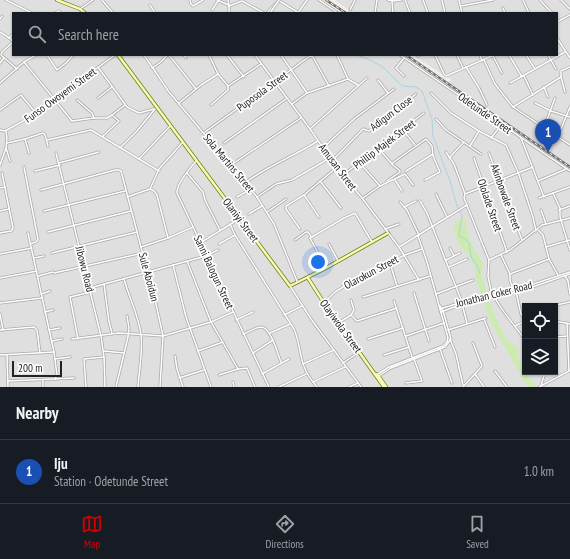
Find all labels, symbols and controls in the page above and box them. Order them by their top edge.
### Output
search box [12,12,558,56]
icon: search [26,23,48,45]
text: Search here [58,25,119,44]
street label: Funso Owoyemi Street [21,64,99,126]
street label: Puposola Street [234,68,290,114]
street label: Odetunde Street [455,89,515,137]
street label: Adigun Close [367,92,415,134]
street label: Phillip Majek Street [350,116,418,172]
pin: 1 [535,119,561,152]
street label: Sola Martins Street [200,131,258,195]
street label: Amusan Street [316,141,360,193]
street label: Akinbowale Street [488,162,524,232]
street label: Ololade Street [474,177,506,233]
street label: Olaniyi Street [220,195,262,245]
street label: Sanni Balogun Street [191,233,237,311]
street label: Jibowu Road [72,244,98,294]
street label: Sule Aboidun [136,251,162,303]
your location [308,252,328,272]
street label: Olarokun Street [341,252,401,292]
street label: Jonathan Coker Road [453,278,534,311]
street label: Olayiwola Street [317,297,365,355]
map controls [522,303,558,375]
button: locate [522,303,558,339]
button: layers [522,339,558,375]
scale bar [12,359,62,378]
text: 200 m [18,361,42,375]
text: Nearby [16,402,59,424]
text: Iju [54,454,68,473]
text: 1 [26,463,32,480]
text: 1.0 km [524,463,554,480]
text: Station · Odetunde Street [54,473,168,490]
tab: Map [81,513,103,551]
tab: Directions [266,513,304,551]
tab: Saved [466,513,489,551]

